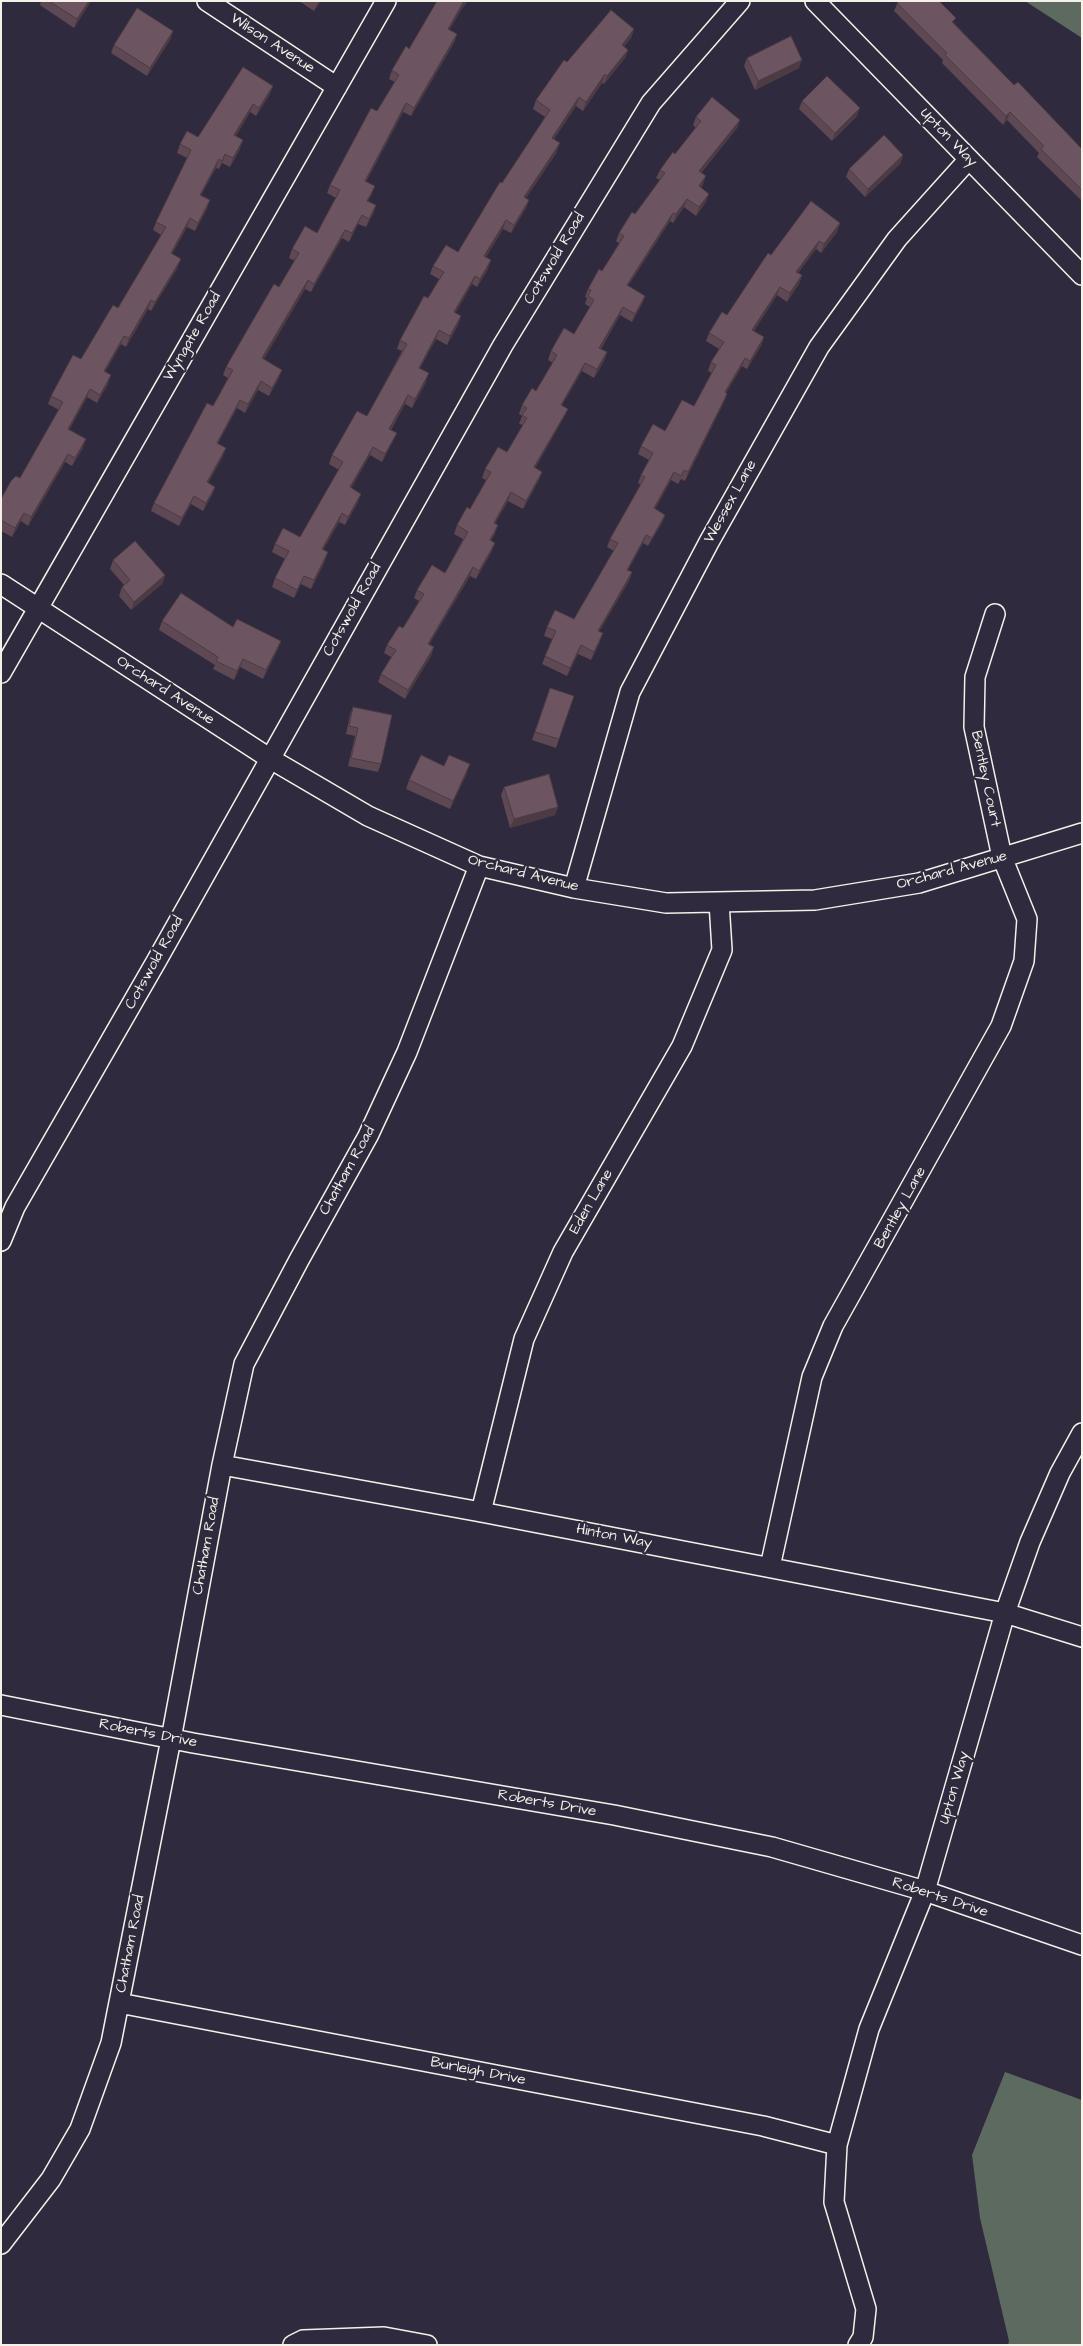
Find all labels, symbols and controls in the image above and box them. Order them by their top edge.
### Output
street label: Wilson Avenue [226,10,318,78]
street label: Upton Way [916,105,980,171]
street label: Cotswold Road [521,210,589,308]
street label: Wyngate Road [160,289,226,385]
street label: Wessex Lane [701,457,761,547]
street label: Cotswold Road [320,560,386,660]
street label: Orchard Avenue [112,653,218,729]
street label: Bentley Court [966,729,1004,829]
street label: Orchard Avenue [895,848,1009,894]
street label: Orchard Avenue [466,852,580,896]
street label: Cotswold Road [122,913,188,1013]
street label: Chatham Road [316,1123,380,1219]
street label: Bentley Lane [871,1164,931,1252]
street label: Eden Lane [566,1166,618,1238]
street label: Chatham Road [190,1496,224,1596]
street label: Hinton Way [575,1521,653,1553]
street label: Roberts Drive [97,1716,199,1752]
street label: Upton Way [936,1750,974,1826]
street label: Roberts Drive [496,1786,598,1822]
street label: Roberts Drive [890,1874,990,1922]
street label: Chatham Road [113,1894,149,1994]
street label: Burleigh Drive [429,2054,527,2090]

